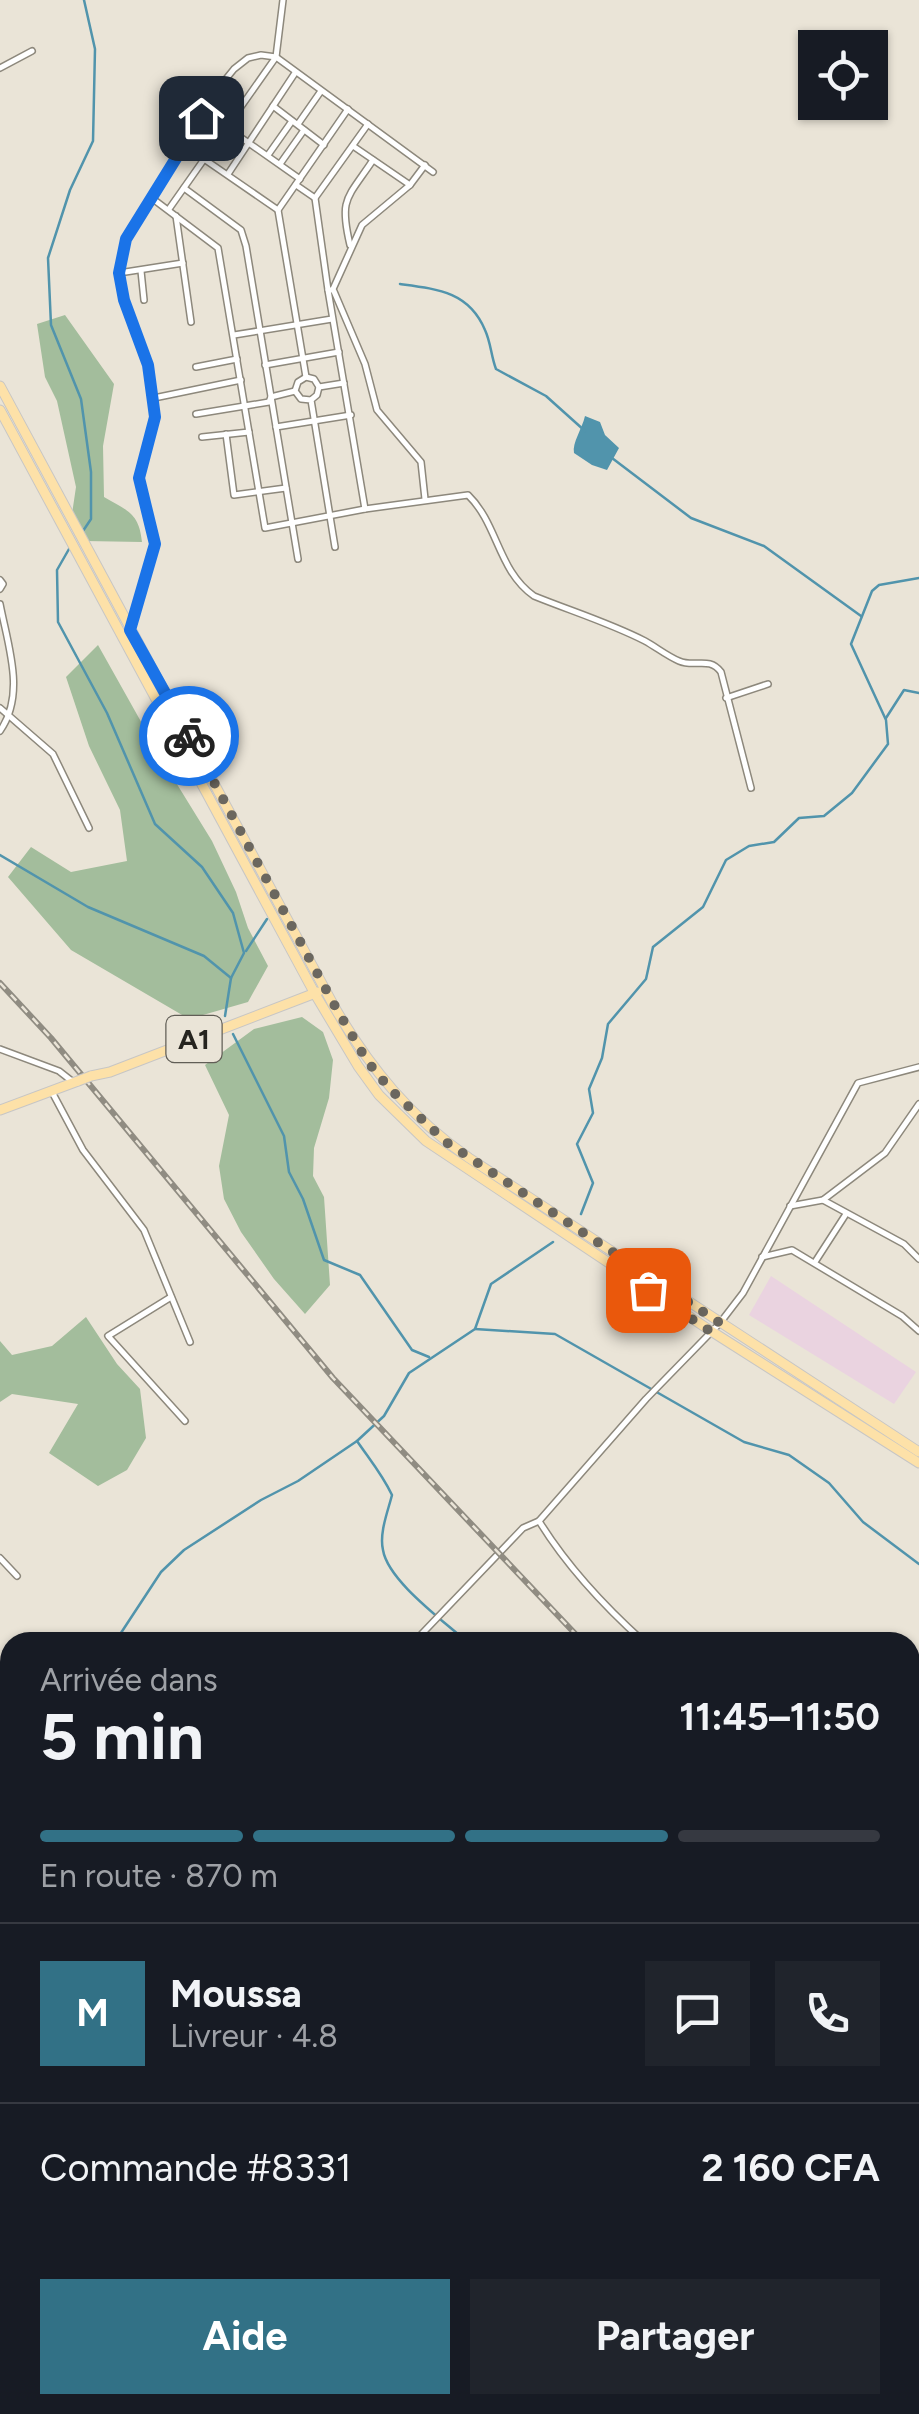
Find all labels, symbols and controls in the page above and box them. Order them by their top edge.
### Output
map controls [798,30,888,120]
button: locate [798,30,888,120]
pin [159,76,244,161]
icon: home [174,91,229,146]
courier [139,686,239,786]
icon: bike [162,709,217,764]
road number: A1 [166,1016,222,1062]
pin [606,1248,691,1333]
icon: bag [621,1263,676,1318]
text: Arrivée dans [40,1661,218,1699]
text: 11:45–11:50 [679,1694,880,1740]
text: 5 min [40,1697,204,1775]
text: En route · 870 m [40,1857,278,1895]
button: chat [645,1961,750,2066]
button: phone [775,1961,880,2066]
text: Moussa [170,1971,302,2017]
text: M [76,1990,109,2036]
text: Livreur · 4.8 [170,2017,338,2055]
text: Commande #8331 [40,2145,351,2191]
text: 2 160 CFA [701,2145,880,2191]
button: Aide [40,2279,450,2394]
button: Partager [470,2279,880,2394]

